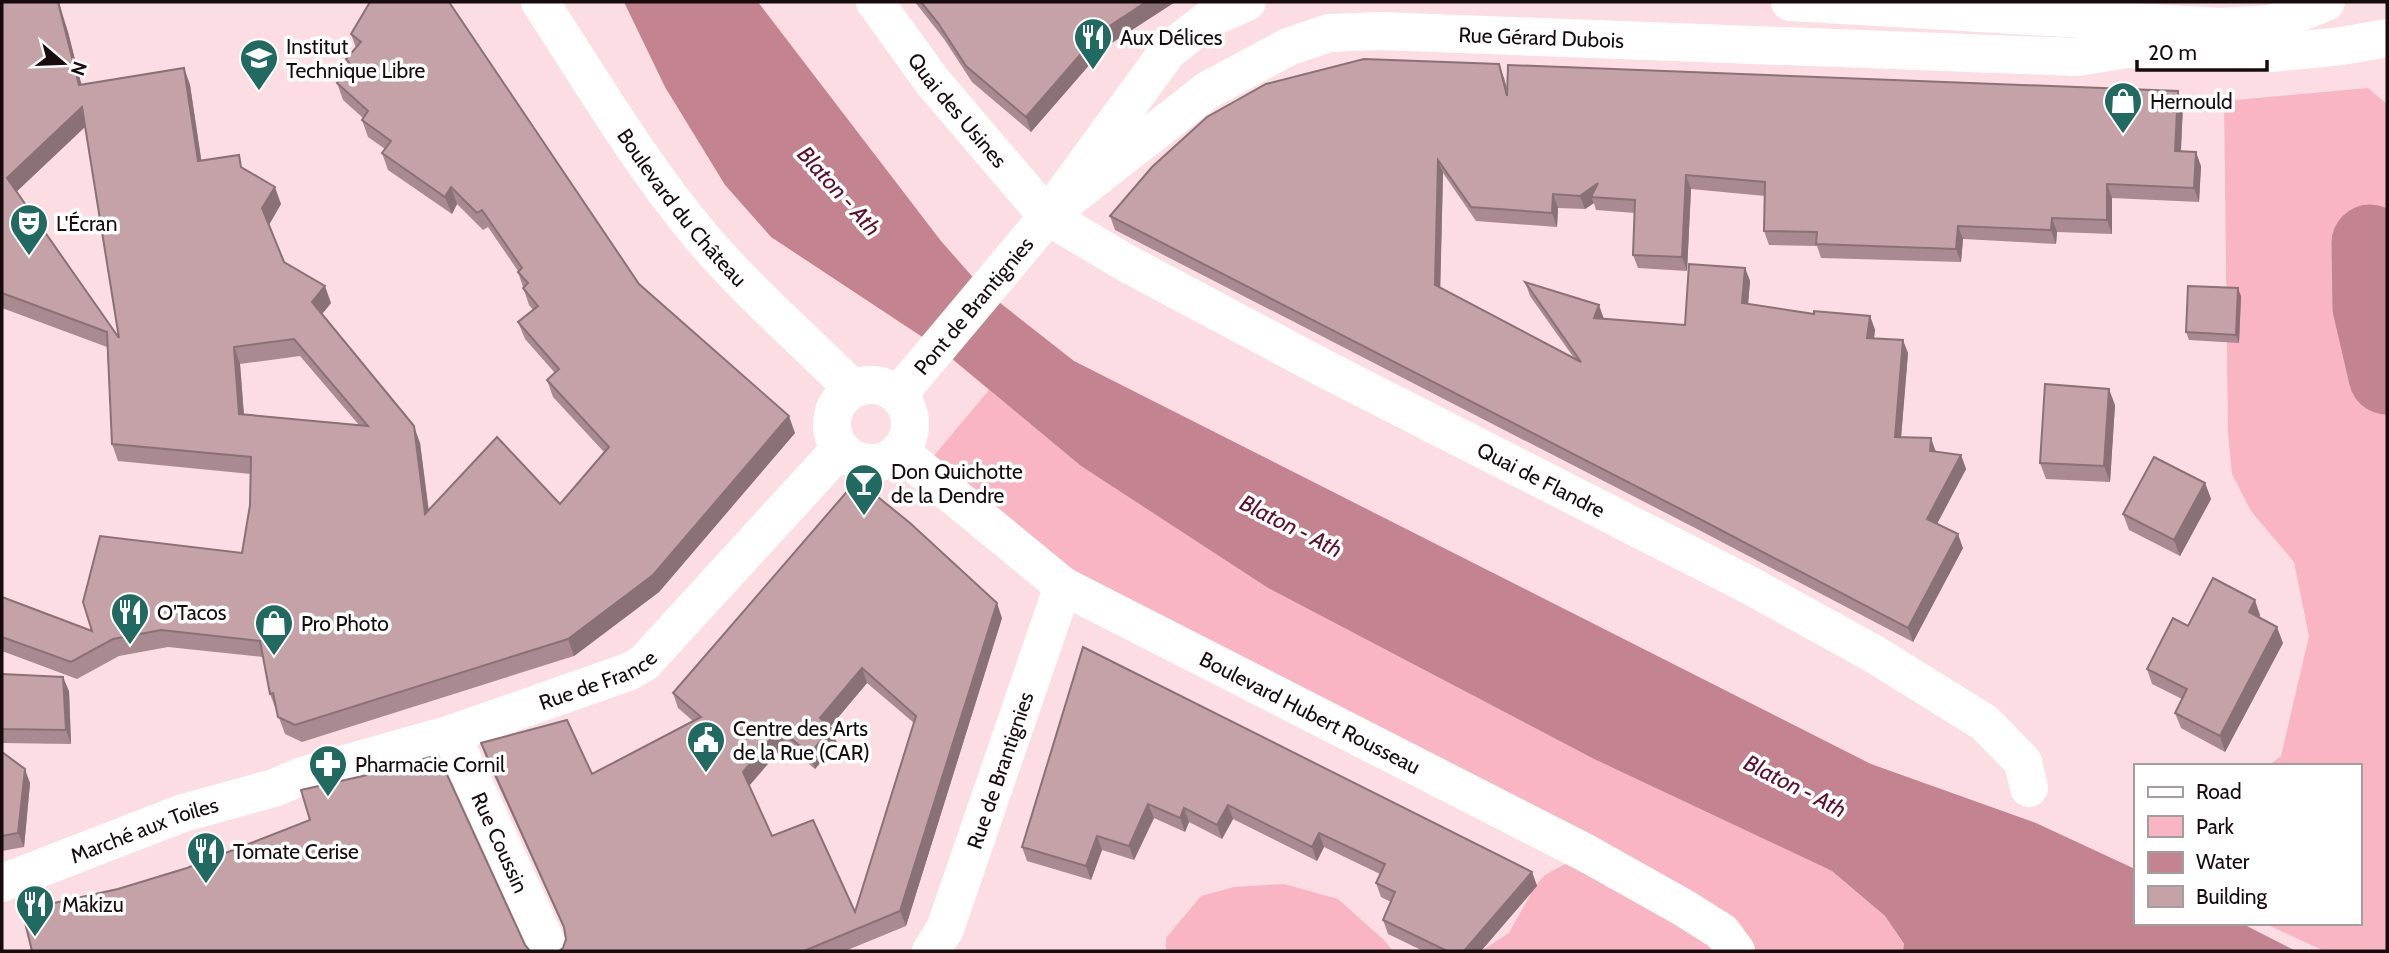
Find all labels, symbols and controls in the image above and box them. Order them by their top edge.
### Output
restaurant icon: Aux Délices [1072,16,1114,71]
street label: Rue Gérard Dubois [1458,21,1625,53]
place label: Aux Délices [1120,25,1223,50]
north arrow [28,28,98,98]
scale bar [2137,28,2266,72]
place label: Institut Technique Libre [286,34,426,83]
school or university icon: Institut Technique Libre [238,37,280,92]
text: 20 m [2148,40,2197,65]
street label: Quai des Usines [903,48,1013,173]
text: N [66,58,92,78]
shop icon: Hernould [2102,80,2144,135]
place label: Hernould [2150,89,2233,114]
street label: Boulevard du Château [613,124,752,291]
water label: Blaton - Ath [791,140,887,242]
theatre icon: L'Écran [8,202,50,257]
place label: L'Écran [56,211,117,236]
street label: Pont de Brantignies [908,231,1038,379]
street label: Quai de Flandre [1473,436,1610,522]
place label: Don Quichotte de la Dendre [891,459,1023,508]
bar icon: Don Quichotte de la Dendre [843,462,885,517]
water label: Blaton - Ath [1235,488,1347,564]
restaurant icon: O'Tacos [109,591,151,646]
place label: O'Tacos [157,600,227,625]
shop icon: Pro Photo [253,602,295,657]
place label: Pro Photo [301,611,389,636]
street label: Rue de France [536,645,662,715]
street label: Boulevard Hubert Rousseau [1196,646,1425,779]
street label: Rue de Brantignies [961,688,1038,852]
place label: Centre des Arts de la Rue (CAR) [733,716,870,765]
public building icon: Centre des Arts de la Rue (CAR) [685,719,727,774]
pharmacy icon: Pharmacie Cornil [307,743,349,798]
water label: Blaton - Ath [1739,748,1851,824]
place label: Pharmacie Cornil [355,752,505,777]
legend [2134,764,2361,925]
text: Road [2196,779,2242,804]
street label: Rue Coussin [467,788,534,896]
street label: Marché aux Toiles [67,791,221,868]
text: Park [2196,814,2234,839]
restaurant icon: Tomate Cerise [185,830,227,885]
place label: Tomate Cerise [233,839,359,864]
text: Water [2196,849,2250,874]
restaurant icon: Makizu [14,883,56,938]
text: Building [2196,884,2268,909]
place label: Makizu [62,892,124,917]

